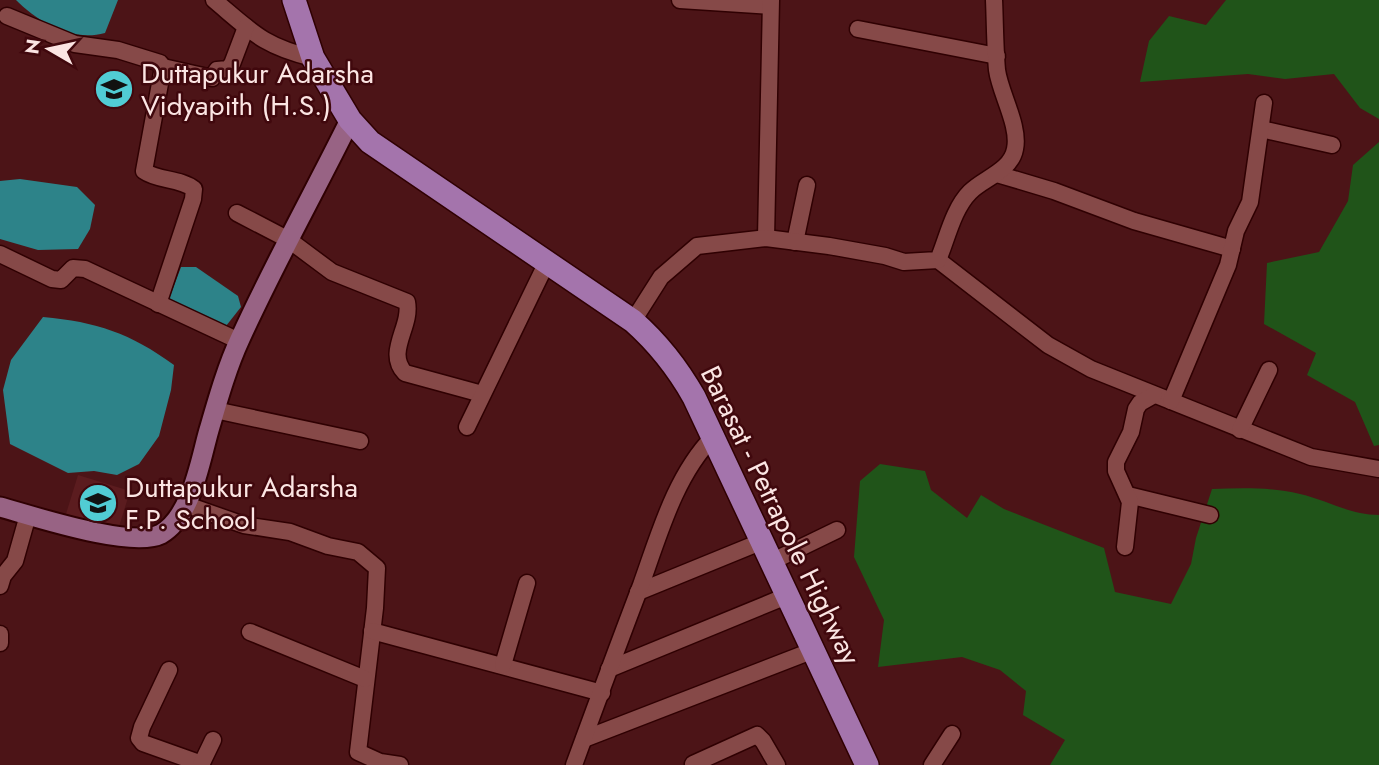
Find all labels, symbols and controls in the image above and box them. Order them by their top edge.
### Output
north arrow [14,14,84,84]
text: N [18,37,47,56]
place label: Duttapukur Adarsha Vidyapith (H.S.) [141,53,374,126]
school or university icon: Duttapukur Adarsha Vidyapith (H.S.) [93,68,135,110]
street label: Barasat - Petrapole Highway [690,359,871,672]
place label: Duttapukur Adarsha F.P. School [125,467,358,540]
school or university icon: Duttapukur Adarsha F.P. School [77,482,119,524]

